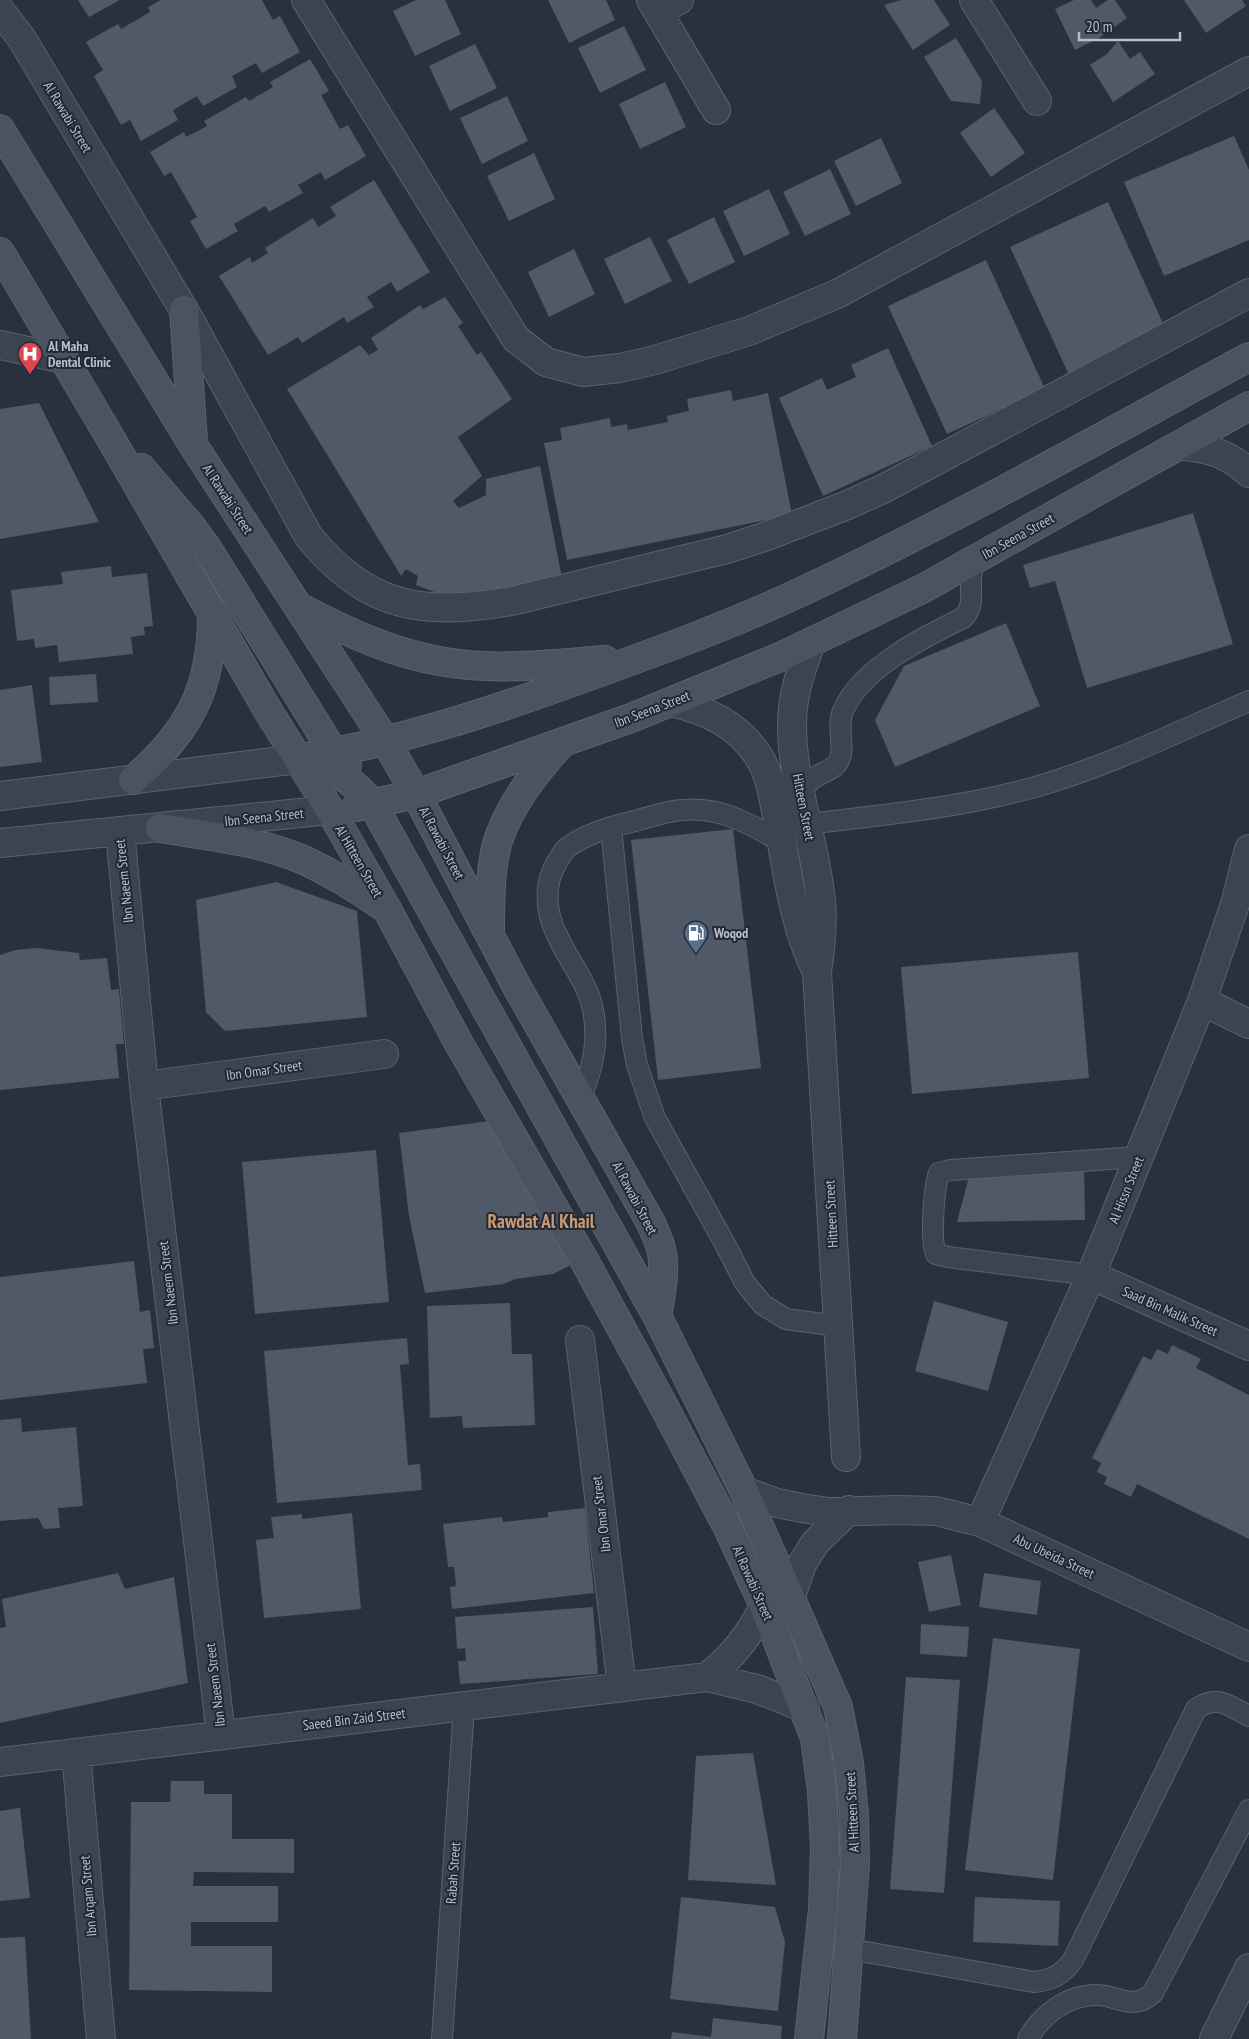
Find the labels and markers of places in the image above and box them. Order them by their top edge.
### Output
place label: Al Maha Dental Clinic [47,337,111,371]
hospital icon: Al Maha Dental Clinic [17,341,43,375]
fuel station icon: Woqod [683,920,709,954]
place label: Woqod [713,924,748,942]

